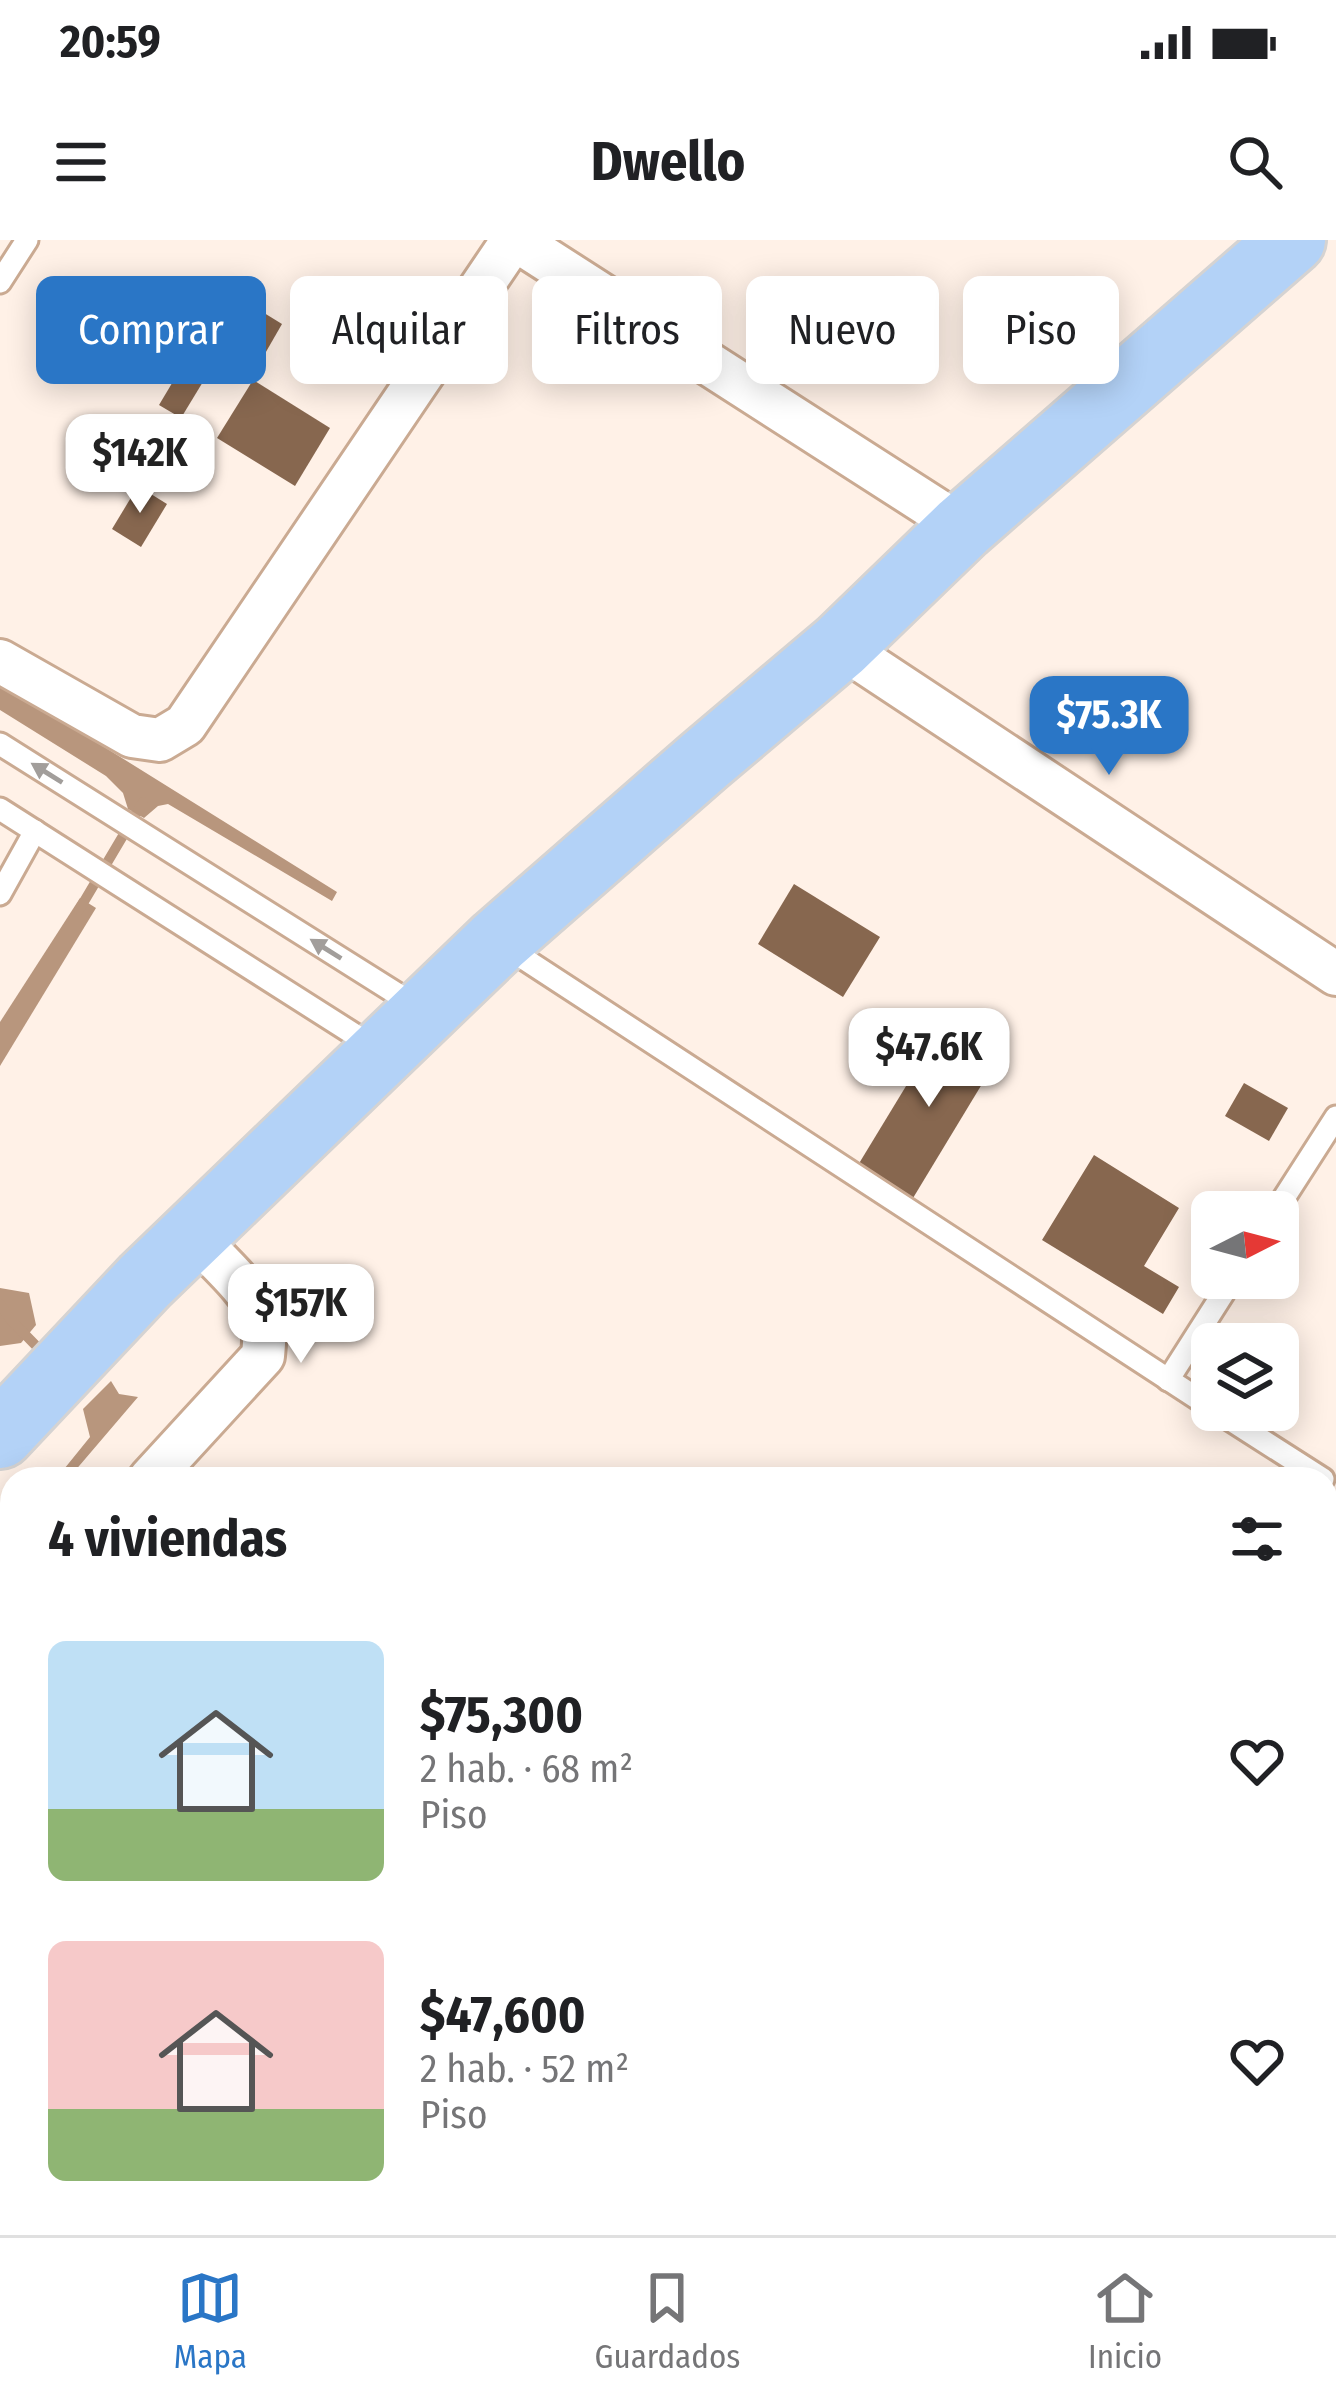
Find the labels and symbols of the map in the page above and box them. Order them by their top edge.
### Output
pin: $142K [56,414,224,516]
pin: $75.3K [1011,676,1207,778]
one-way arrow [30,763,64,784]
one-way arrow [309,939,343,960]
pin: $47.6K [831,1008,1027,1110]
north arrow [1191,1191,1299,1299]
pin: $157K [217,1264,385,1366]

